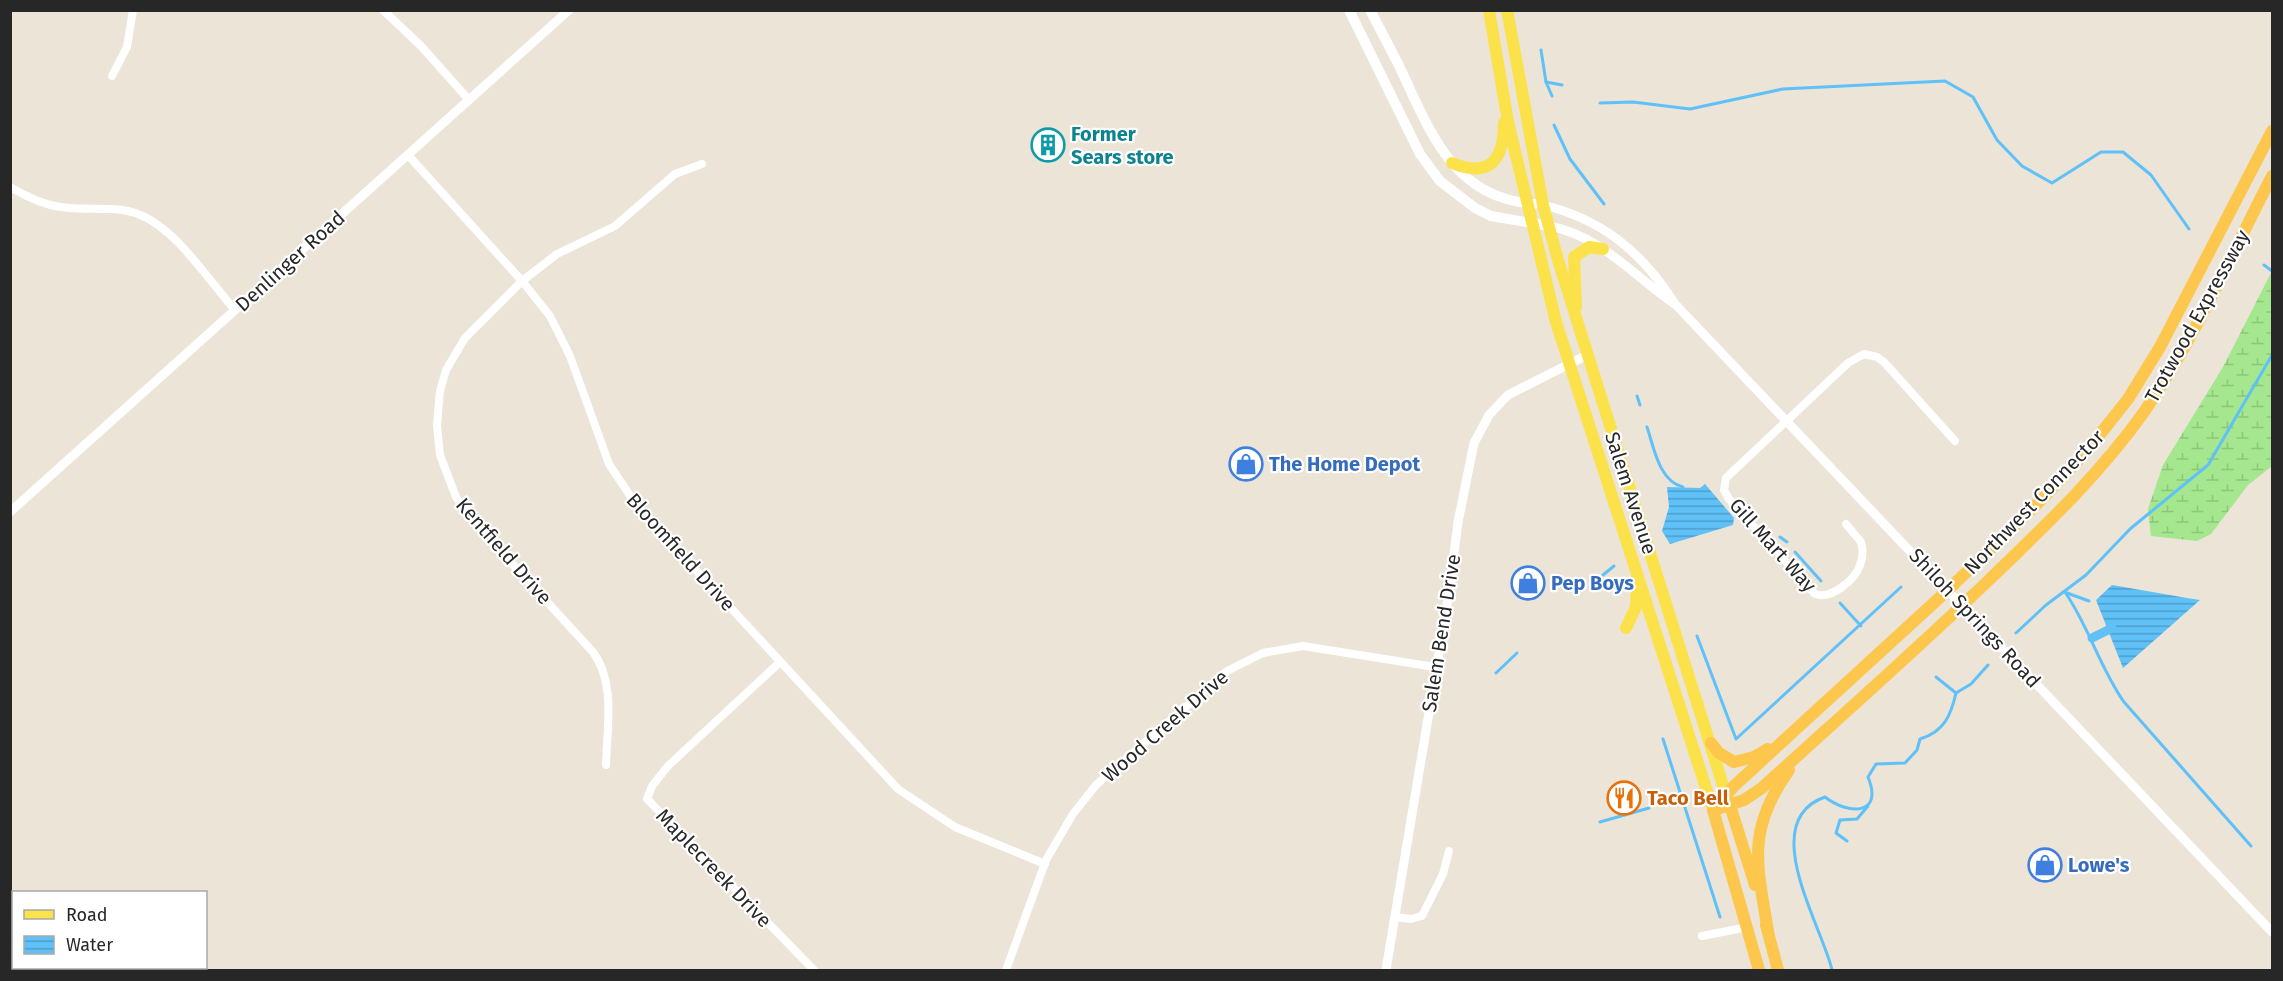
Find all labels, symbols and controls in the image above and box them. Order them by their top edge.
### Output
place label: Former Sears store [1071,122,1174,169]
building icon: Former Sears store [1030,127,1066,163]
street label: Denlinger Road [230,206,350,316]
street label: Trotwood Expressway [2140,225,2255,407]
street label: Northwest Connector [1959,424,2109,579]
street label: Salem Avenue [1600,429,1662,557]
shop icon: The Home Depot [1228,446,1264,482]
place label: The Home Depot [1269,452,1420,476]
street label: Bloomfield Drive [622,488,740,616]
street label: Kentfield Drive [451,493,557,609]
street label: Gill Mart Way [1724,493,1822,597]
street label: Shiloh Springs Road [1904,543,2046,693]
street label: Salem Bend Drive [1417,552,1465,714]
shop icon: Pep Boys [1510,565,1546,601]
place label: Pep Boys [1551,571,1634,595]
street label: Wood Creek Drive [1097,665,1233,787]
restaurant icon: Taco Bell [1606,780,1642,816]
place label: Taco Bell [1647,786,1729,810]
street label: Maplecreek Drive [651,804,777,932]
shop icon: Lowe's [2027,847,2063,883]
place label: Lowe's [2068,853,2130,877]
legend [12,891,207,969]
text: Road [66,904,108,926]
text: Water [66,934,113,956]

